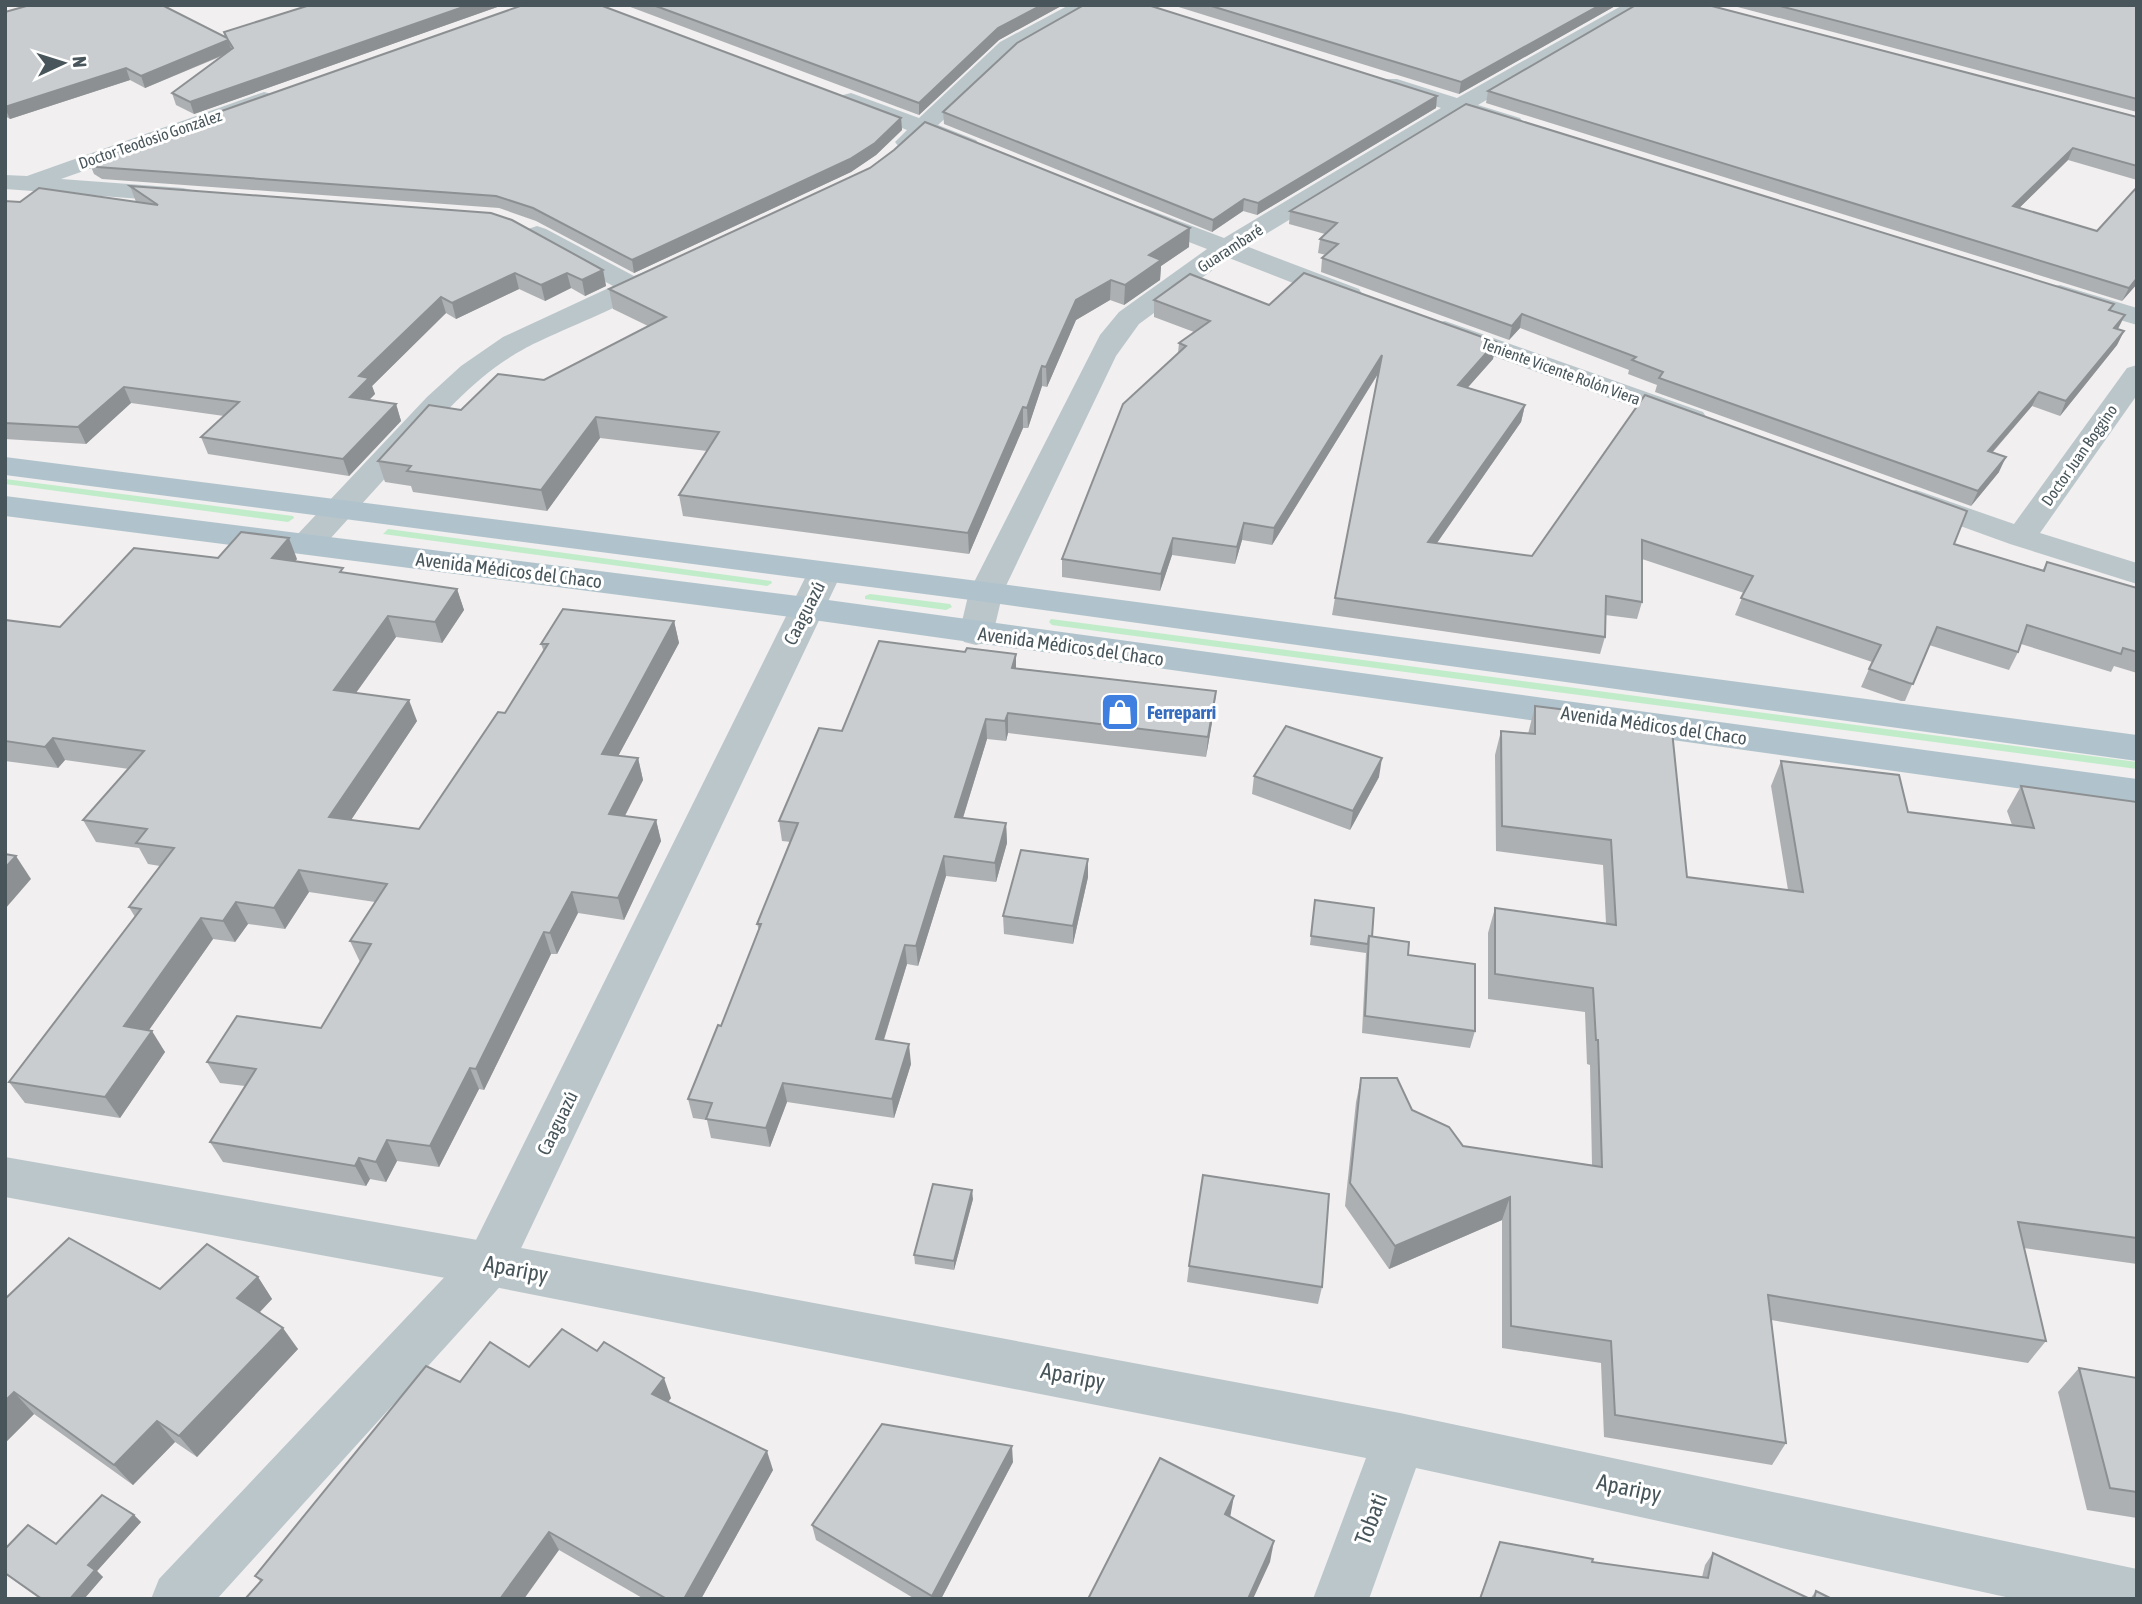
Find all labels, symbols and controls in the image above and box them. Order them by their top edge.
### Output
north arrow [28,28,98,98]
text: N [69,55,91,68]
street label: Doctor Teodosio González [76,106,224,172]
street label: Guarambaré [1194,220,1266,276]
street label: Teniente Vicente Rolón Viera [1479,334,1643,408]
street label: Doctor Juan Boggino [2037,401,2121,509]
street label: Avenida Médicos del Chaco [415,548,603,592]
street label: Caaguazú [779,578,829,648]
street label: Avenida Médicos del Chaco [977,622,1165,670]
shop icon: Ferreparri [1099,691,1141,733]
place label: Ferreparri [1147,701,1216,723]
street label: Avenida Médicos del Chaco [1560,701,1748,749]
street label: Caaguazú [532,1087,582,1159]
street label: Aparipy [482,1250,550,1288]
street label: Aparipy [1039,1357,1107,1395]
street label: Aparipy [1594,1469,1664,1507]
street label: Tobati [1349,1490,1393,1548]

